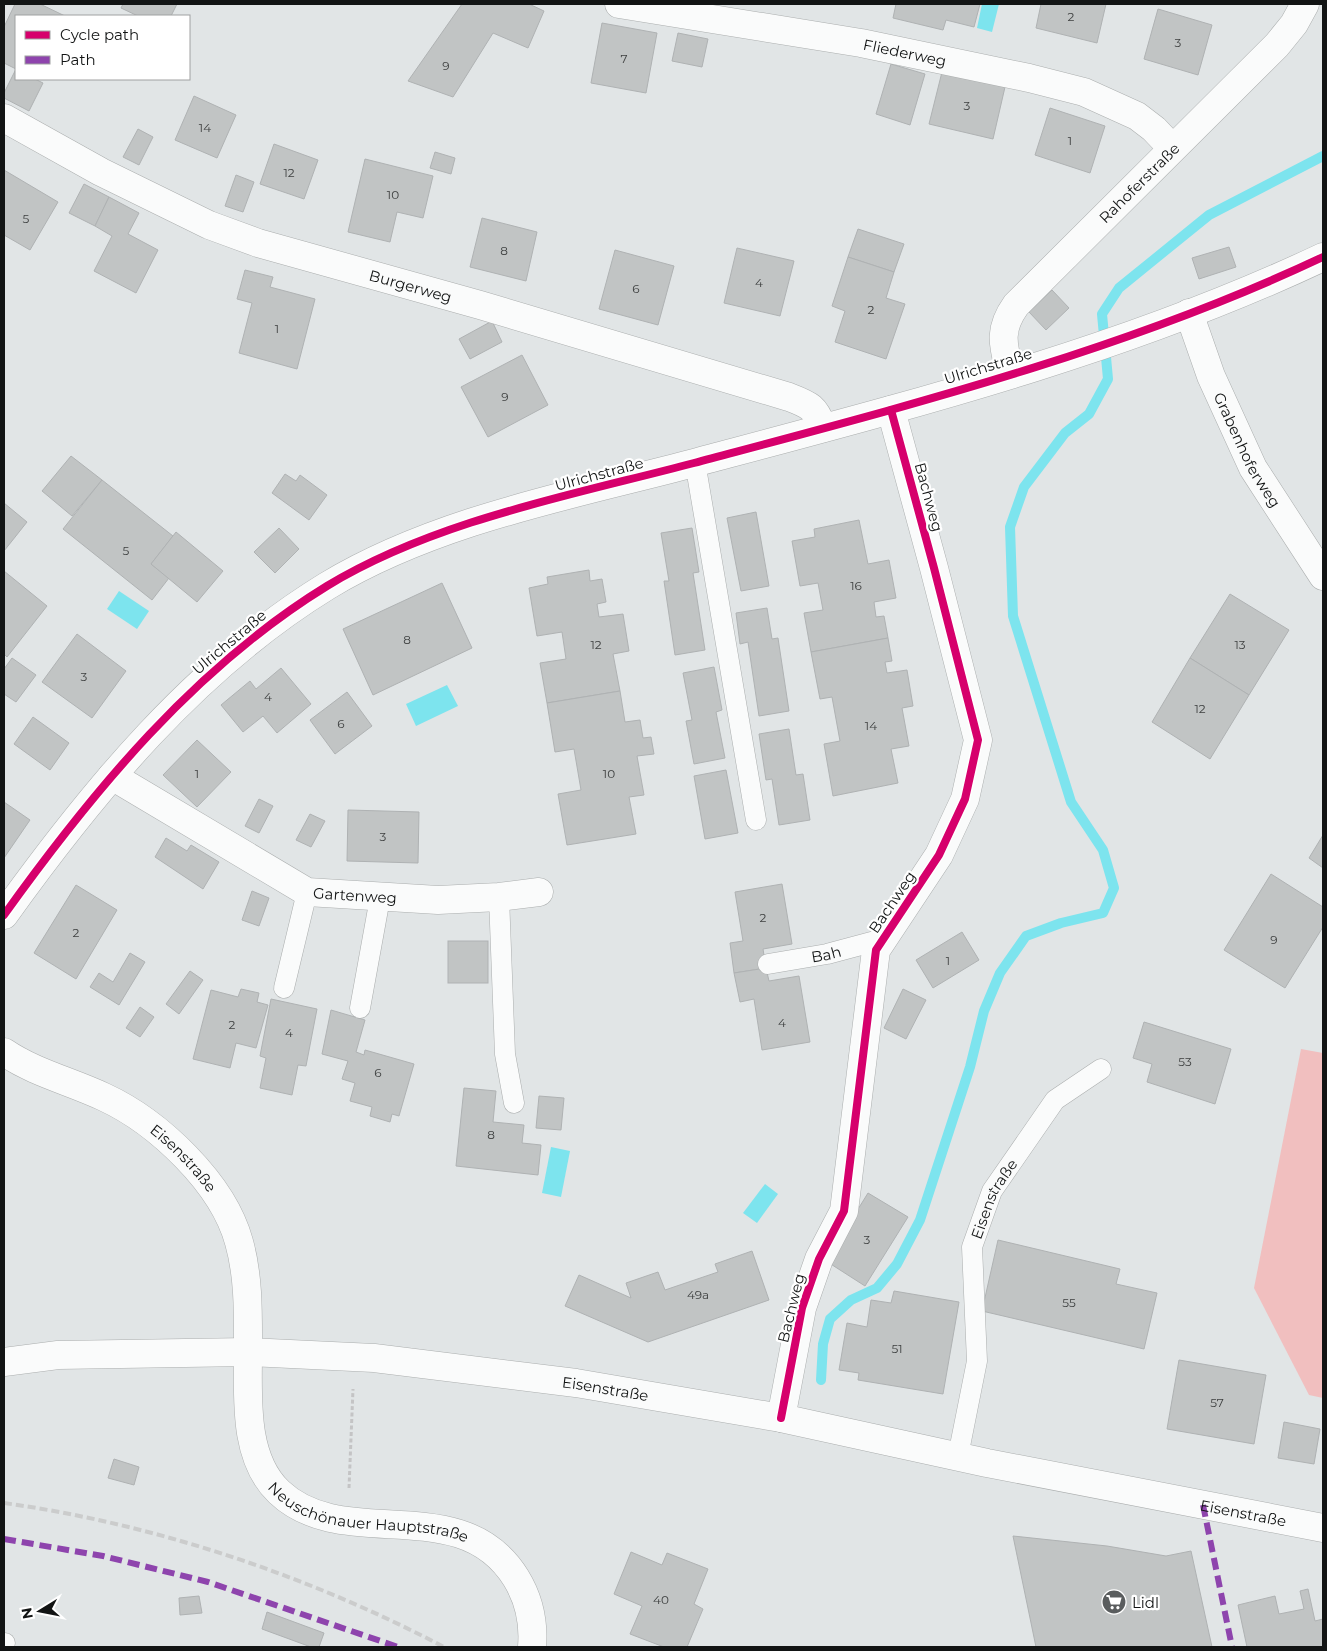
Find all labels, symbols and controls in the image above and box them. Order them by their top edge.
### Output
house number: 2 [1068,9,1075,24]
legend [15,15,190,80]
text: Cycle path [60,25,139,44]
street label: Fliederweg [862,34,948,70]
house number: 3 [1175,35,1182,50]
text: Path [60,50,96,69]
house number: 7 [620,51,628,66]
house number: 9 [442,58,450,73]
house number: 3 [964,98,971,113]
house number: 14 [199,120,211,135]
house number: 1 [1068,133,1072,148]
street label: Rahoferstraße [1095,138,1183,227]
house number: 12 [283,165,295,180]
house number: 10 [387,187,399,202]
house number: 5 [23,211,30,226]
house number: 8 [500,243,508,258]
street label: Burgerweg [367,265,454,306]
house number: 4 [755,275,763,290]
house number: 6 [632,281,640,296]
house number: 2 [868,302,875,317]
house number: 1 [275,321,279,336]
street label: Ulrichstraße [942,344,1034,388]
house number: 9 [501,389,509,404]
street label: Grabenhoferweg [1210,389,1285,511]
street label: Ulrichstraße [553,453,645,495]
street label: Bachweg [911,460,947,534]
house number: 5 [123,543,130,558]
house number: 16 [850,578,862,593]
street label: Ulrichstraße [188,605,270,679]
house number: 8 [403,632,411,647]
house number: 12 [590,637,602,652]
house number: 13 [1234,637,1246,652]
house number: 3 [81,669,88,684]
house number: 4 [264,689,272,704]
house number: 12 [1194,701,1206,716]
house number: 6 [337,716,345,731]
house number: 14 [865,718,877,733]
house number: 1 [195,766,199,781]
house number: 10 [603,766,615,781]
house number: 3 [380,829,387,844]
street label: Bachweg [864,867,920,937]
street label: Gartenweg [313,883,397,907]
house number: 2 [760,910,767,925]
house number: 2 [73,925,80,940]
house number: 9 [1270,932,1278,947]
street label: Bah [810,941,843,966]
house number: 1 [946,953,950,968]
house number: 4 [778,1015,786,1030]
house number: 2 [229,1017,236,1032]
house number: 4 [285,1025,293,1040]
house number: 53 [1178,1054,1192,1069]
house number: 6 [374,1065,382,1080]
street label: Eisenstraße [147,1120,221,1195]
house number: 8 [487,1127,495,1142]
street label: Eisenstraße [966,1155,1021,1241]
house number: 3 [864,1232,871,1247]
street label: Bachweg [773,1271,809,1345]
house number: 49a [687,1287,709,1302]
house number: 55 [1062,1295,1076,1310]
house number: 51 [891,1341,903,1356]
street label: Eisenstraße [561,1372,650,1405]
house number: 57 [1210,1395,1224,1410]
street label: Neuschönauer Hauptstraße [264,1478,471,1546]
street label: Eisenstraße [1199,1495,1288,1530]
north arrow [15,1586,65,1636]
supermarket icon: Lidl [1101,1589,1127,1615]
house number: 40 [653,1592,669,1607]
place label: Lidl [1132,1593,1159,1612]
text: N [17,1606,37,1620]

